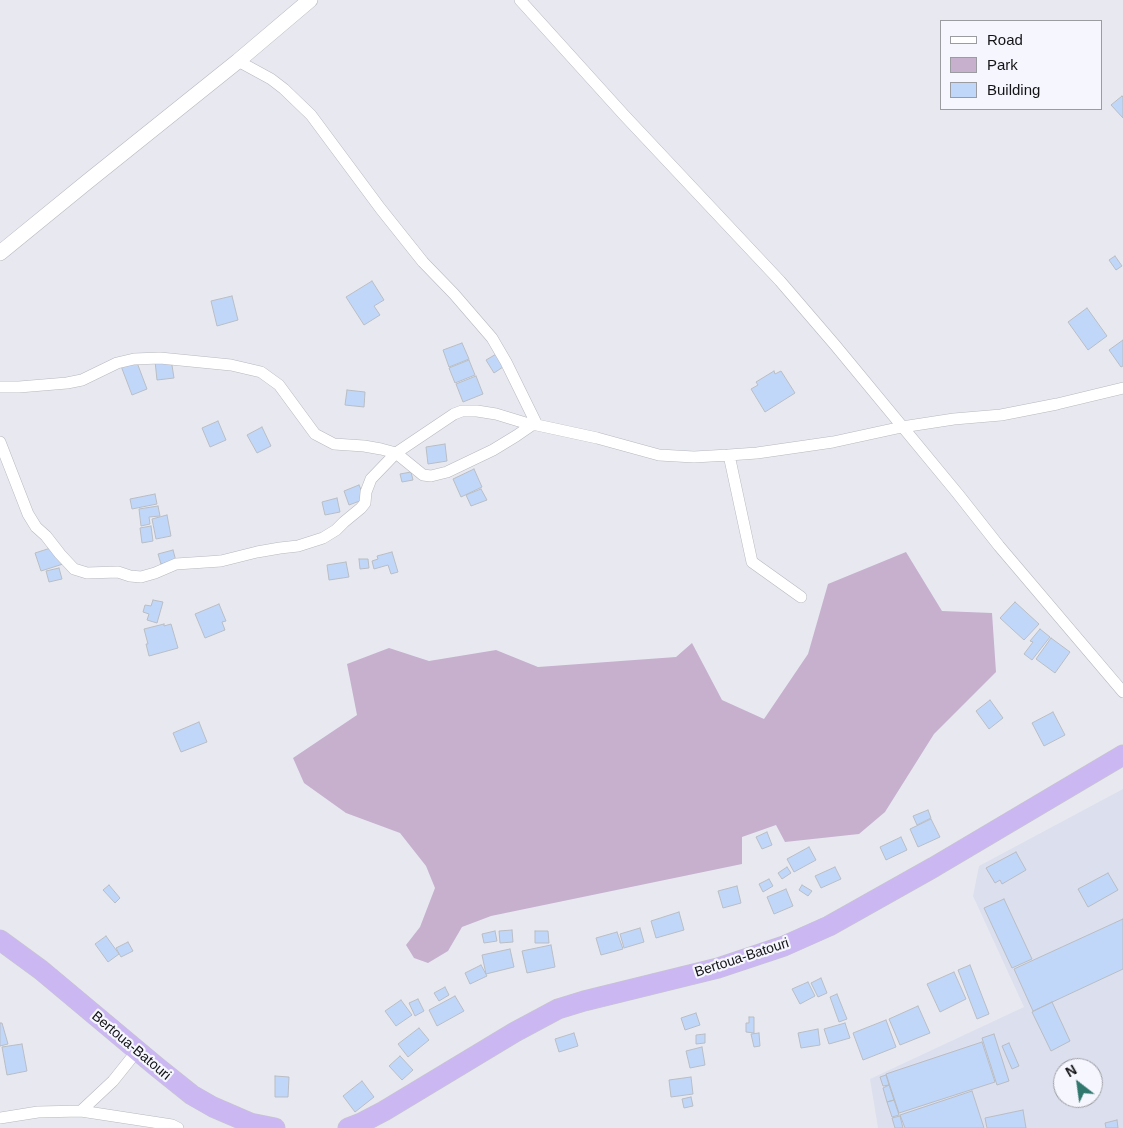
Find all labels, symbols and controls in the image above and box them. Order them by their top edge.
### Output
legend [940,20,1103,110]
text: Road [987,31,1023,48]
text: Park [987,56,1018,73]
text: Building [987,81,1040,98]
street label: Bertoua-Batouri [693,935,791,981]
street label: Bertoua-Batouri [88,1008,174,1084]
north arrow [1053,1058,1103,1108]
text: N [1063,1061,1079,1080]

